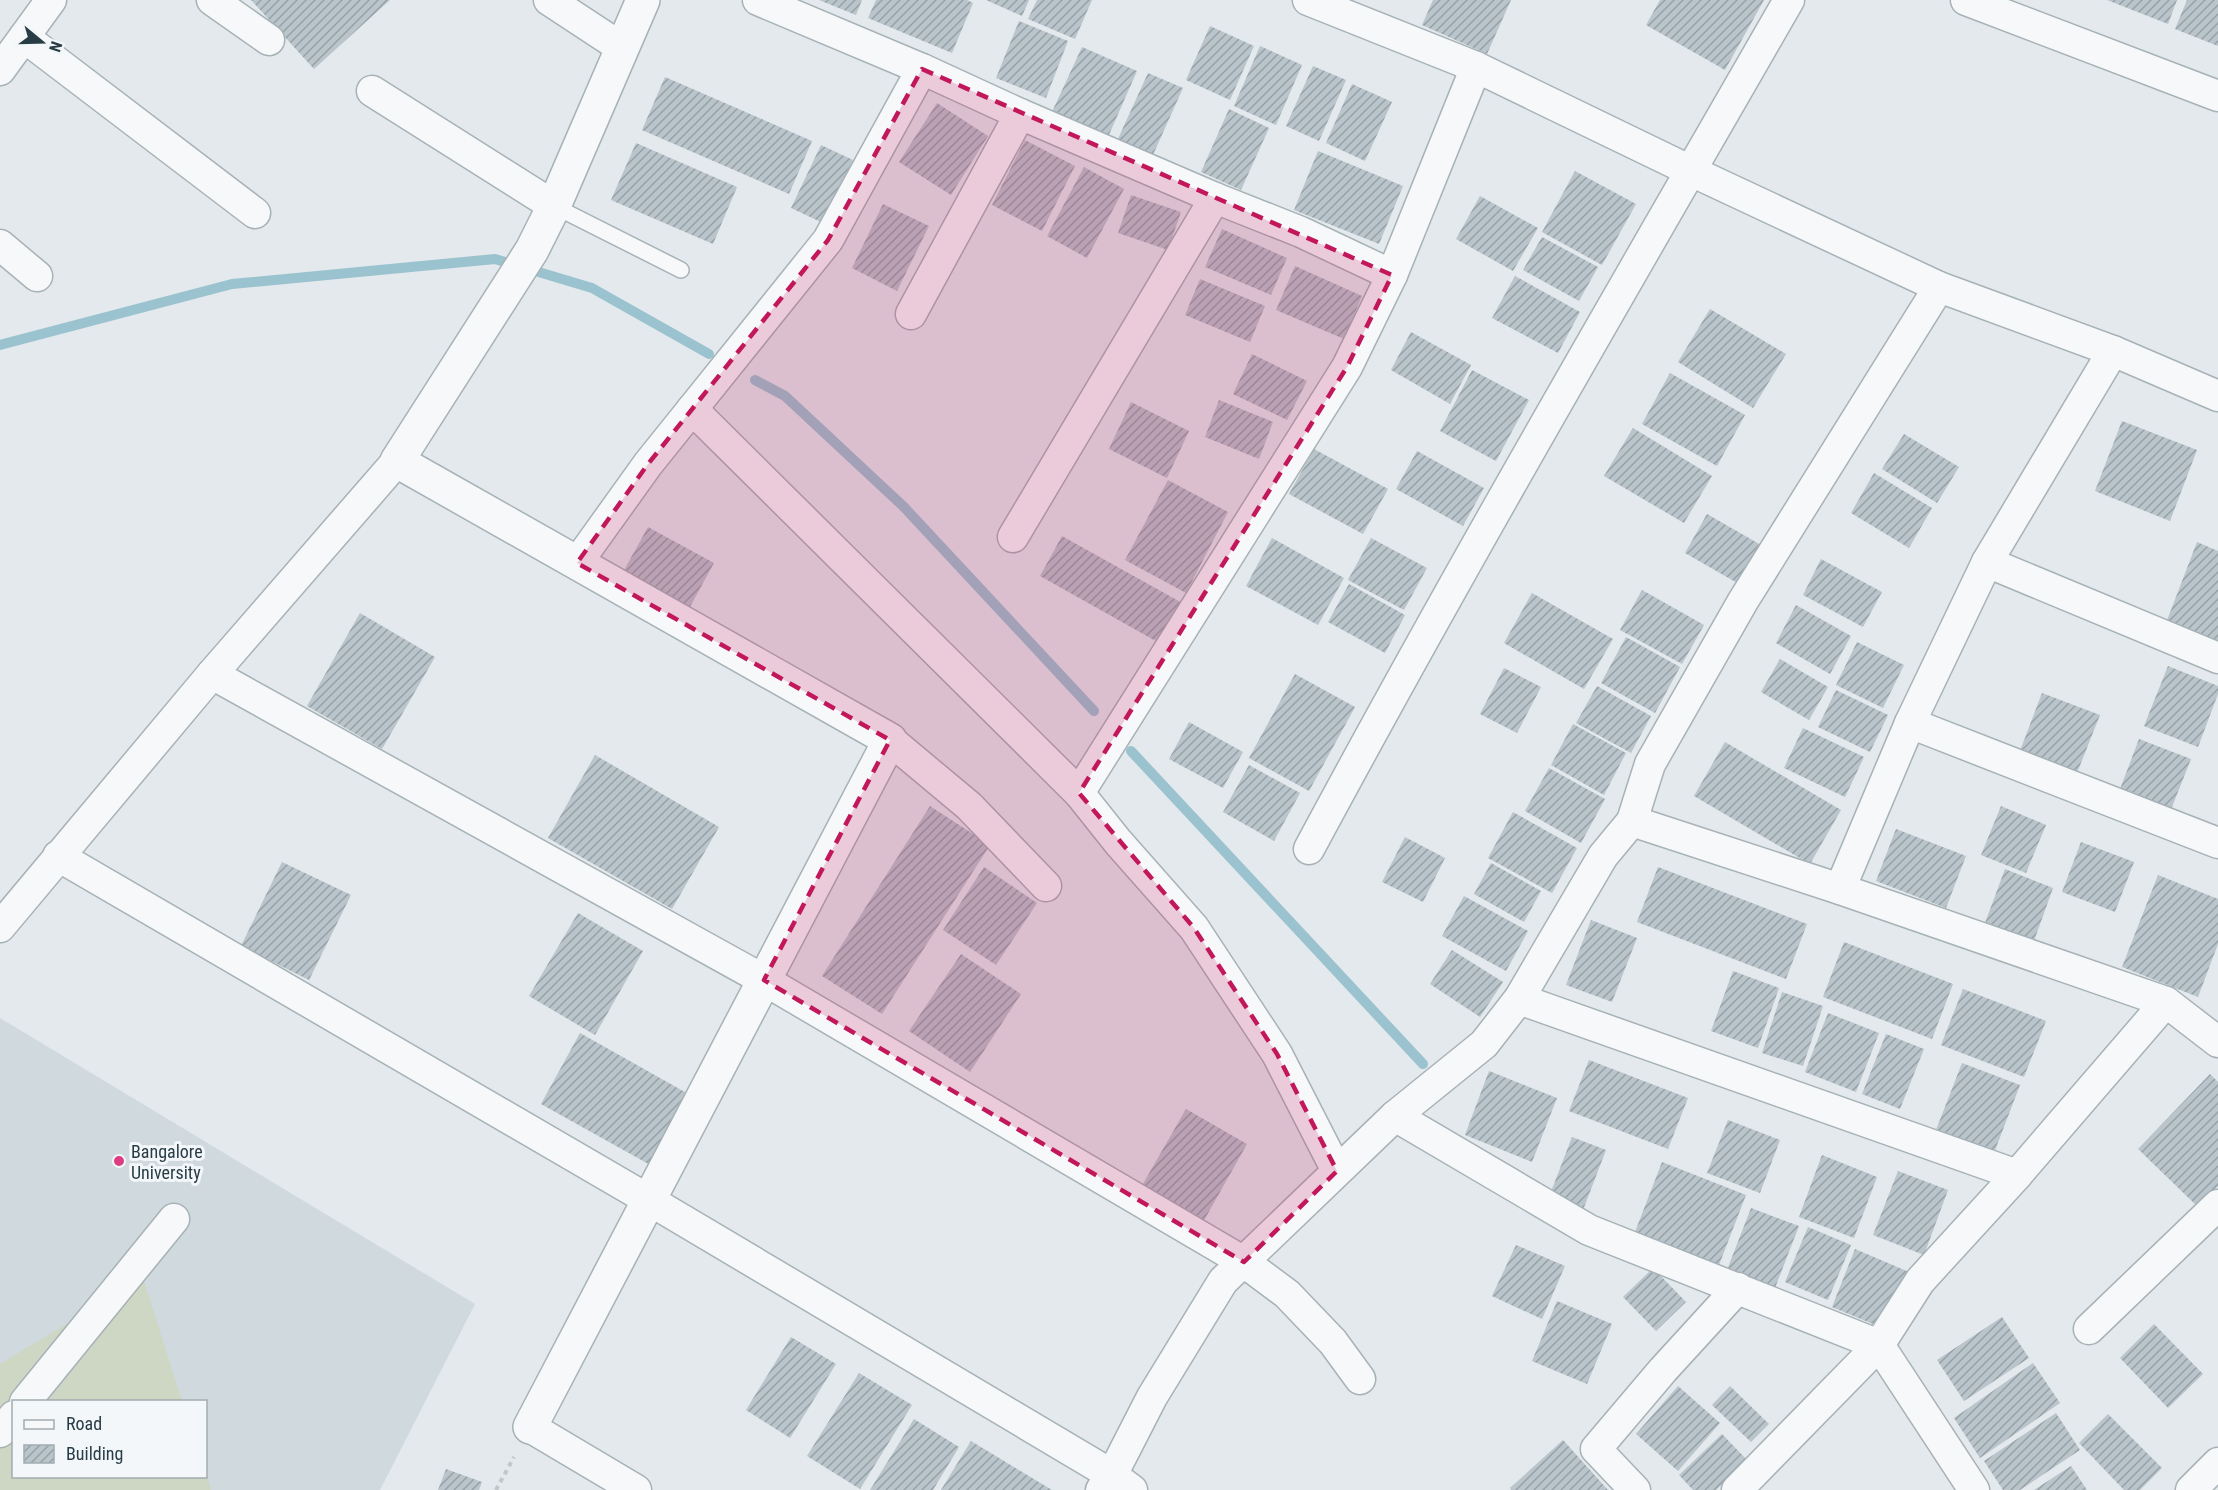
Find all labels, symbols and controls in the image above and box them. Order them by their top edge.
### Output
north arrow [12,12,72,72]
text: N [45,39,66,54]
place label: Bangalore University [131,1141,203,1183]
marker: Bangalore University [112,1154,126,1168]
legend [12,1400,207,1478]
text: Road [66,1413,102,1434]
text: Building [66,1443,123,1464]

